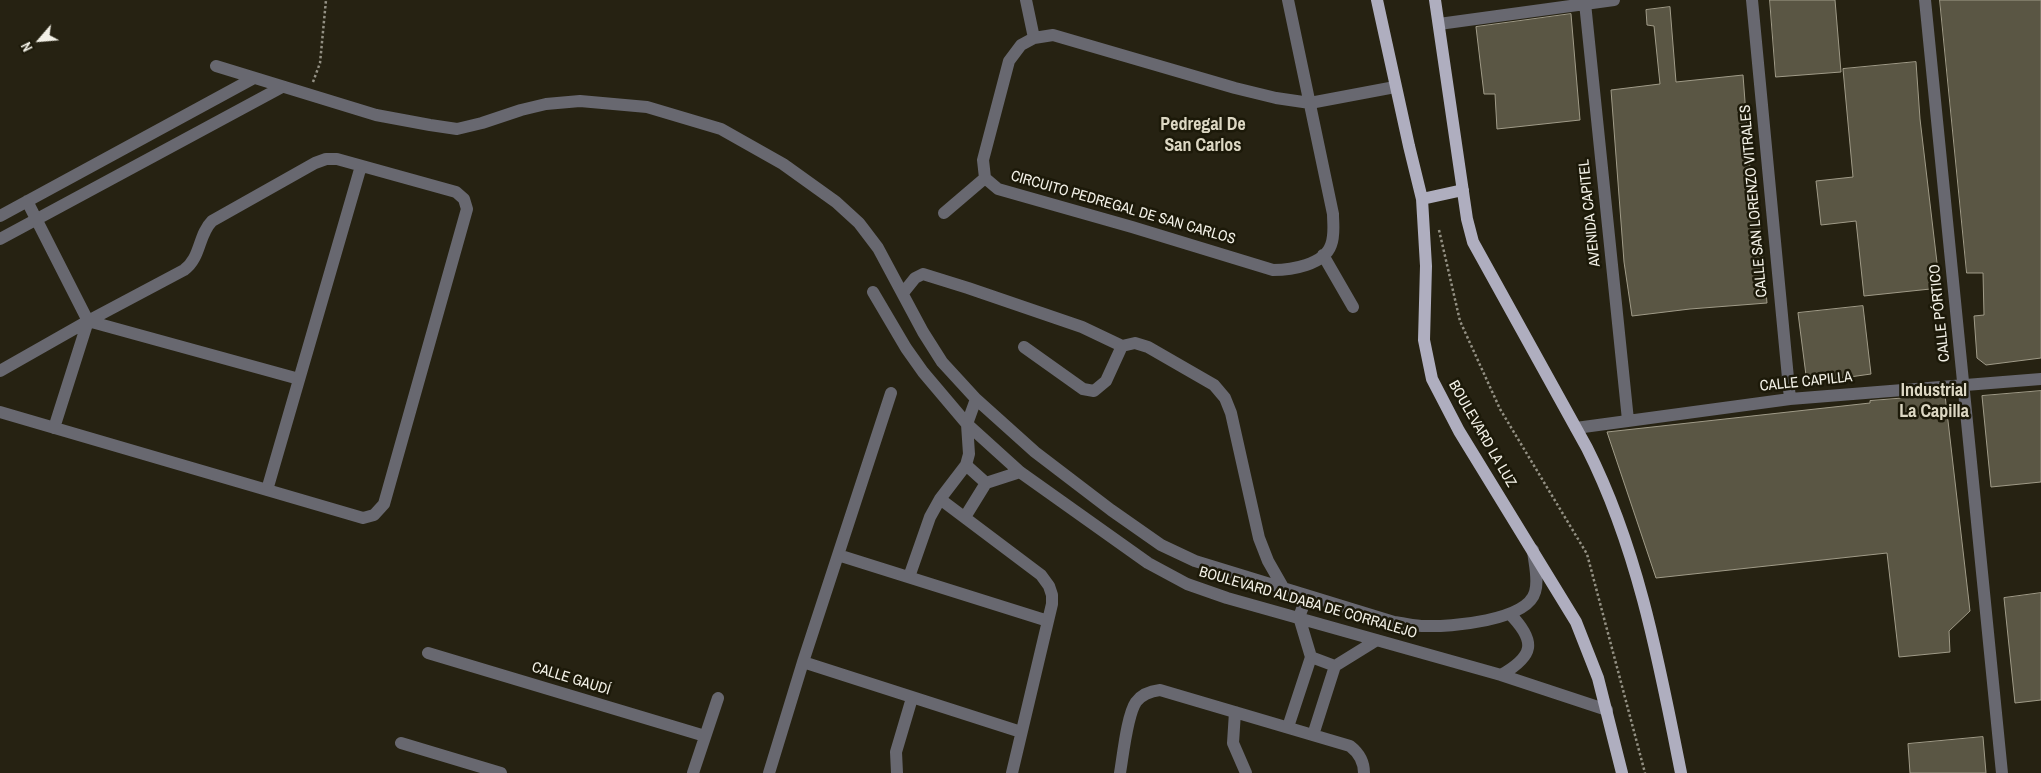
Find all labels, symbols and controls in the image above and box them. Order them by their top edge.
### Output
north arrow [15,15,65,65]
text: N [17,39,37,55]
street label: CALLE SAN LORENZO VITRALES [1737,104,1771,298]
district label: Pedregal De San Carlos [1160,114,1246,156]
street label: AVENIDA CAPITEL [1575,158,1605,268]
street label: CIRCUITO PEDREGAL DE SAN CARLOS [1009,167,1237,249]
street label: CALLE PÓRTICO [1926,263,1954,363]
street label: CALLE CAPILLA [1759,368,1853,396]
street label: BOULEVARD LA LUZ [1444,377,1520,491]
district label: Industrial La Capilla [1899,380,1969,422]
street label: BOULEVARD ALDABA DE CORRALEJO [1197,563,1419,643]
street label: CALLE GAUDÍ [529,659,613,699]

